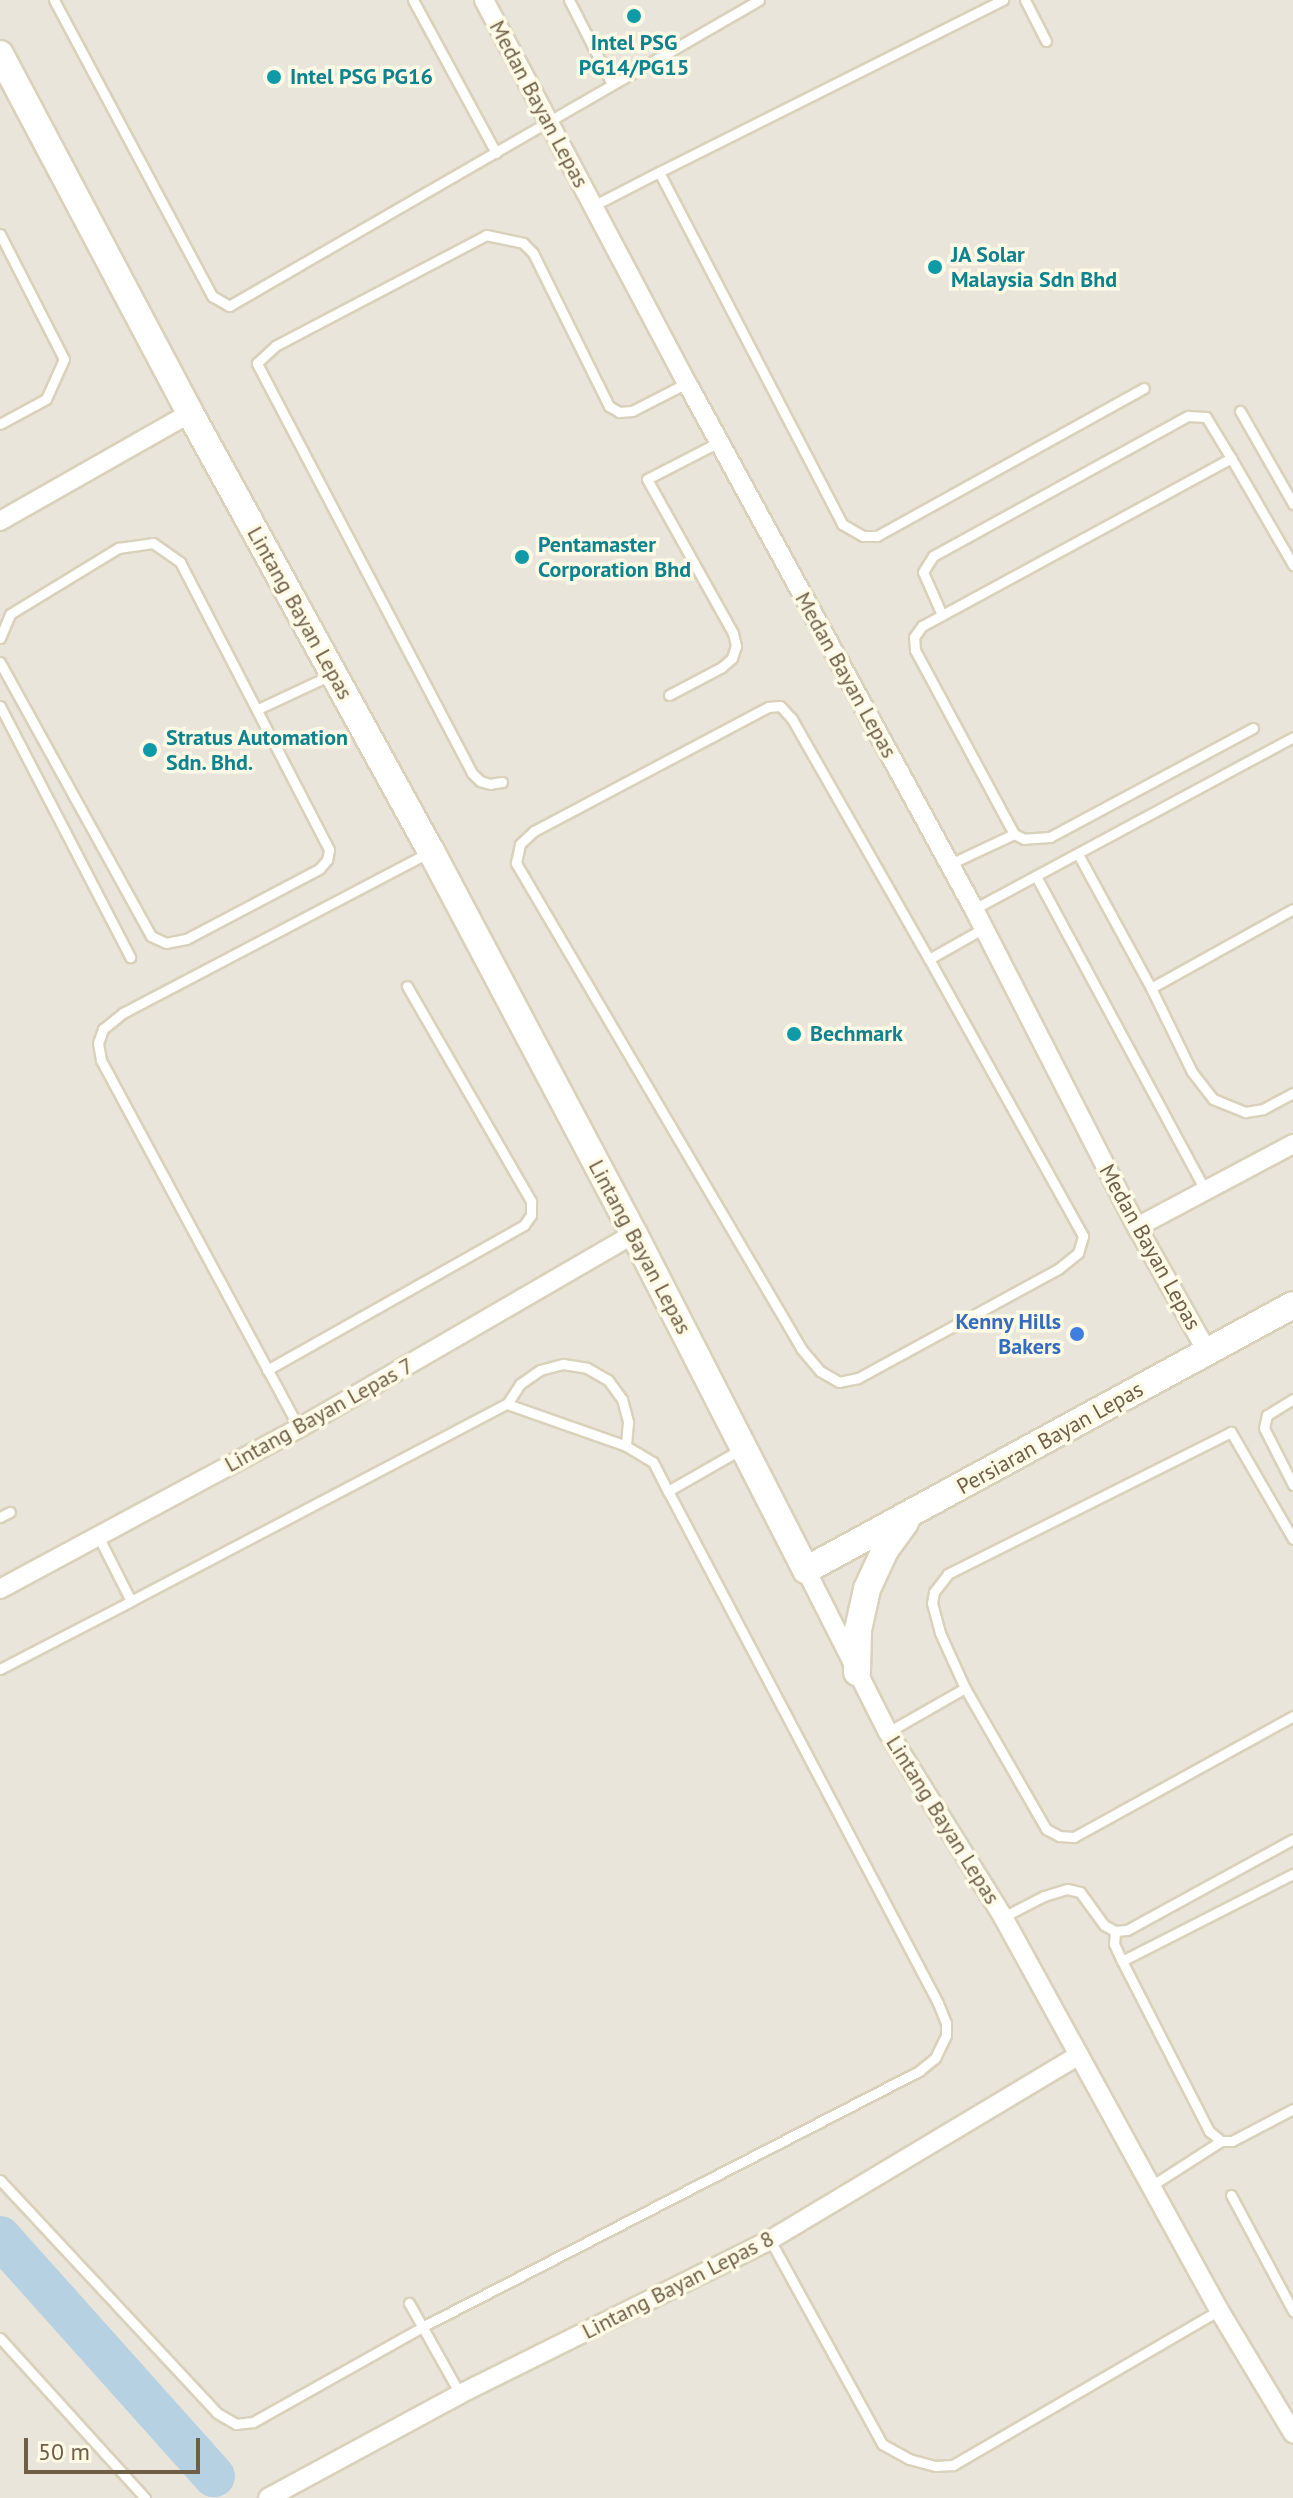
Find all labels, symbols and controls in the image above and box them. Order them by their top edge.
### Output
marker: Intel PSG PG14/PG15 [625,7,643,25]
street label: Medan Bayan Lepas [484,16,594,192]
place label: Intel PSG PG14/PG15 [579,29,689,80]
place label: Intel PSG PG16 [290,64,433,90]
marker: Intel PSG PG16 [265,68,283,86]
place label: JA Solar Malaysia Sdn Bhd [951,241,1117,292]
marker: JA Solar Malaysia Sdn Bhd [926,258,944,276]
street label: Lintang Bayan Lepas [242,522,358,704]
place label: Pentamaster Corporation Bhd [538,531,691,582]
marker: Pentamaster Corporation Bhd [513,548,531,566]
street label: Medan Bayan Lepas [790,588,902,762]
place label: Stratus Automation Sdn. Bhd. [166,724,349,776]
marker: Stratus Automation Sdn. Bhd. [141,741,159,759]
place label: Bechmark [810,1021,903,1047]
marker: Bechmark [785,1025,803,1043]
street label: Lintang Bayan Lepas [583,1155,697,1339]
street label: Medan Bayan Lepas [1094,1160,1206,1334]
place label: Kenny Hills Bakers [955,1308,1061,1360]
marker: Kenny Hills Bakers [1068,1325,1086,1343]
street label: Lintang Bayan Lepas 7 [220,1352,418,1478]
street label: Persiaran Bayan Lepas [952,1376,1148,1500]
street label: Lintang Bayan Lepas [881,1731,1005,1909]
street label: Lintang Bayan Lepas 8 [578,2225,778,2345]
scale bar [28,2422,204,2472]
text: 50 m [38,2436,90,2467]

